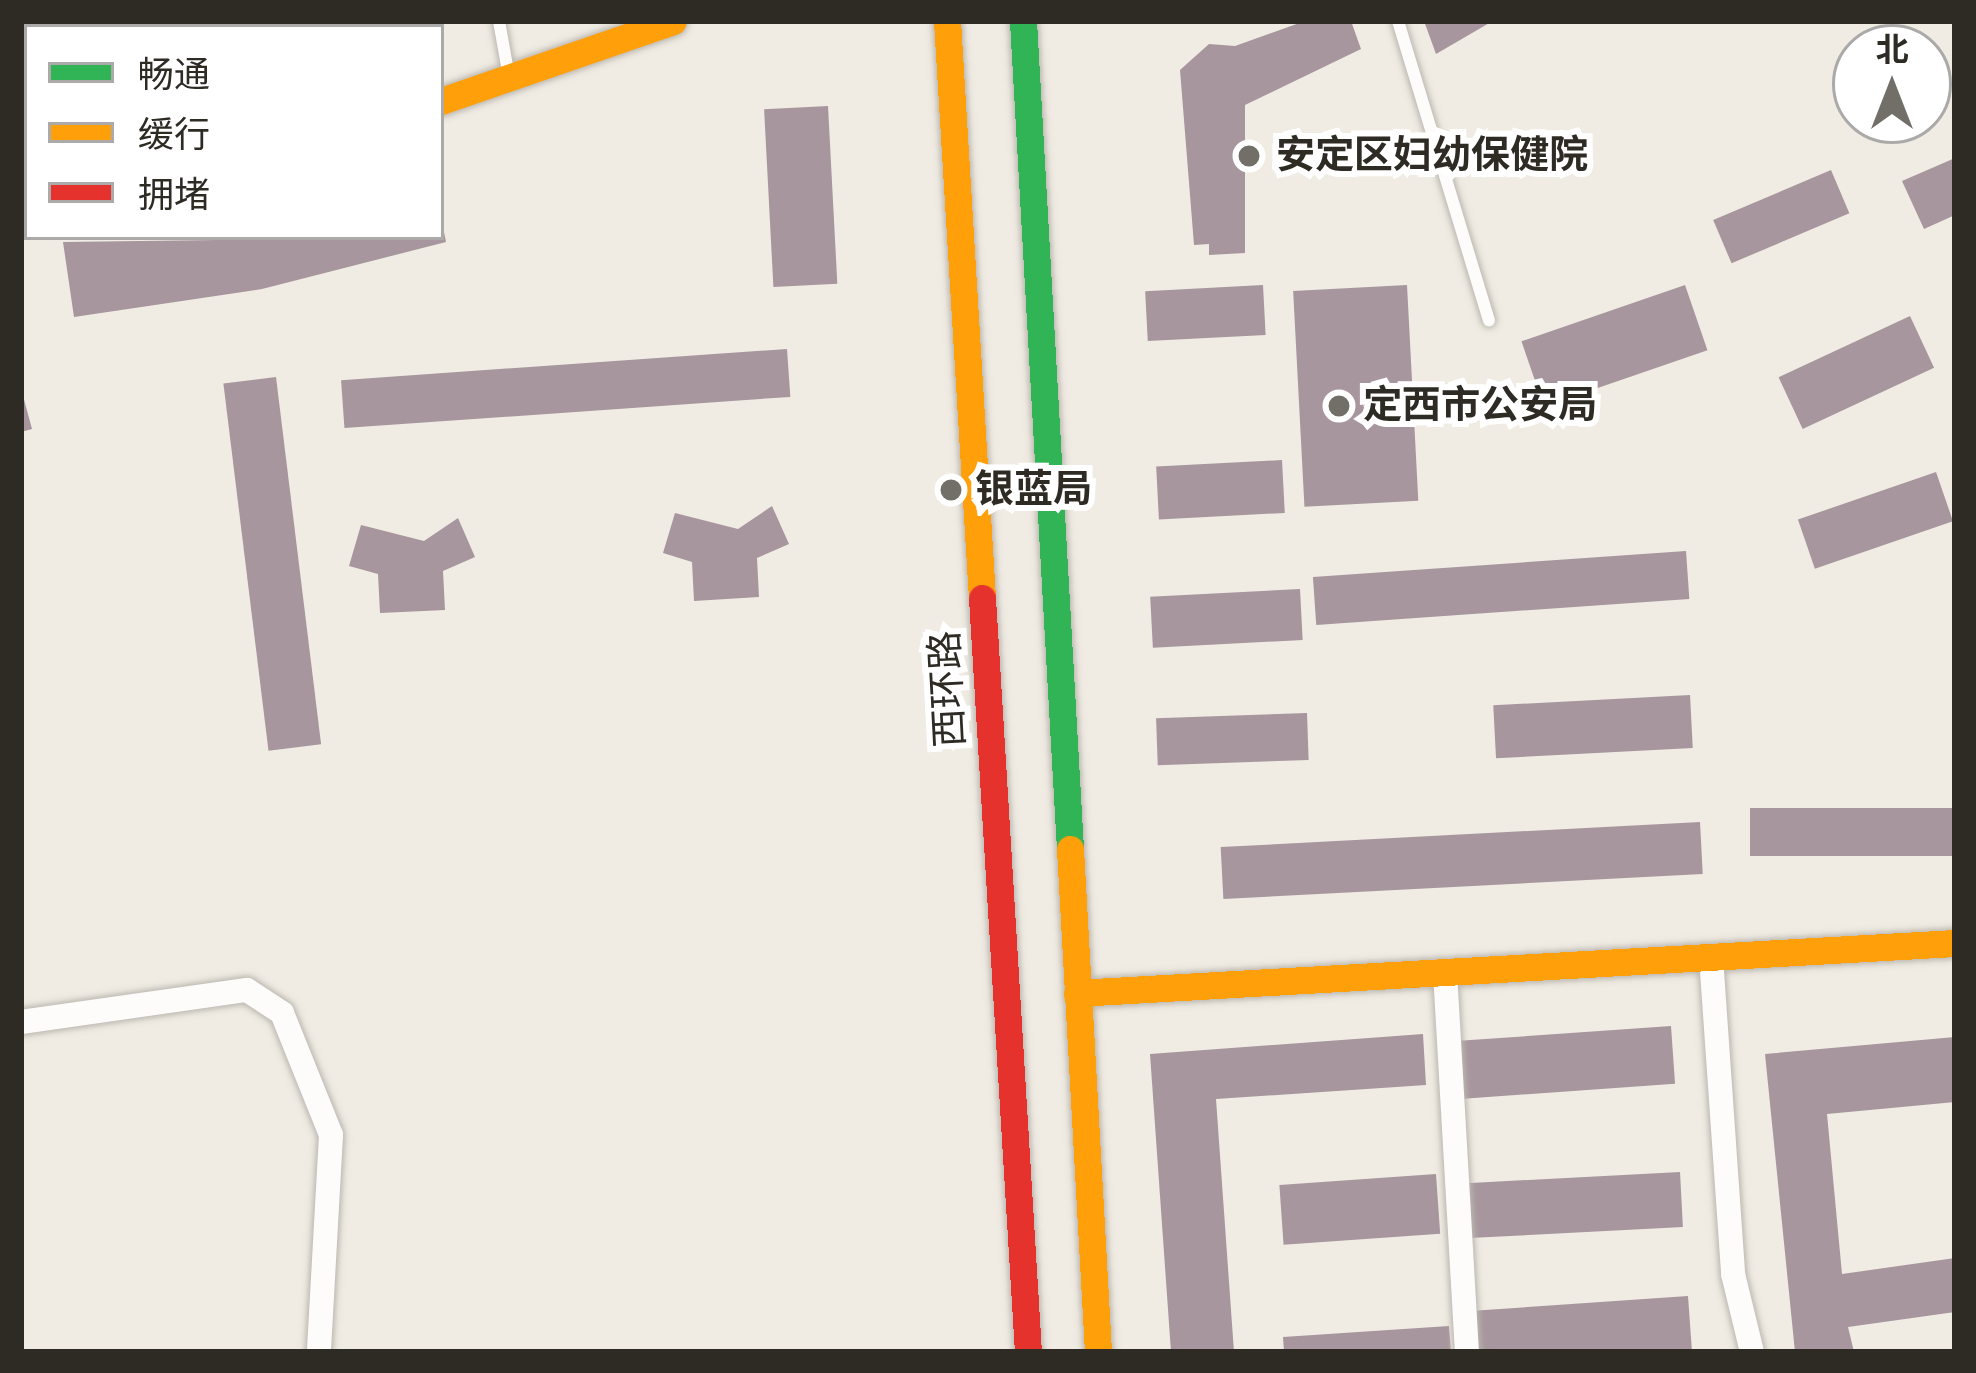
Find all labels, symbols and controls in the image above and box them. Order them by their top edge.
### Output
legend [24,24,444,240]
north arrow [1832,24,1952,144]
text: 北 [1876,28,1909,73]
text: 畅通 [138,51,210,100]
text: 缓行 [138,111,210,160]
place label: 安定区妇幼保健院 [1276,133,1588,179]
marker: 安定区妇幼保健院 [1233,140,1265,172]
text: 拥堵 [138,171,210,220]
place label: 定西市公安局 [1363,383,1597,429]
marker: 定西市公安局 [1326,393,1352,419]
place label: 银蓝局 [975,467,1092,513]
marker: 银蓝局 [938,477,964,503]
street label: 西环路 [923,629,975,749]

